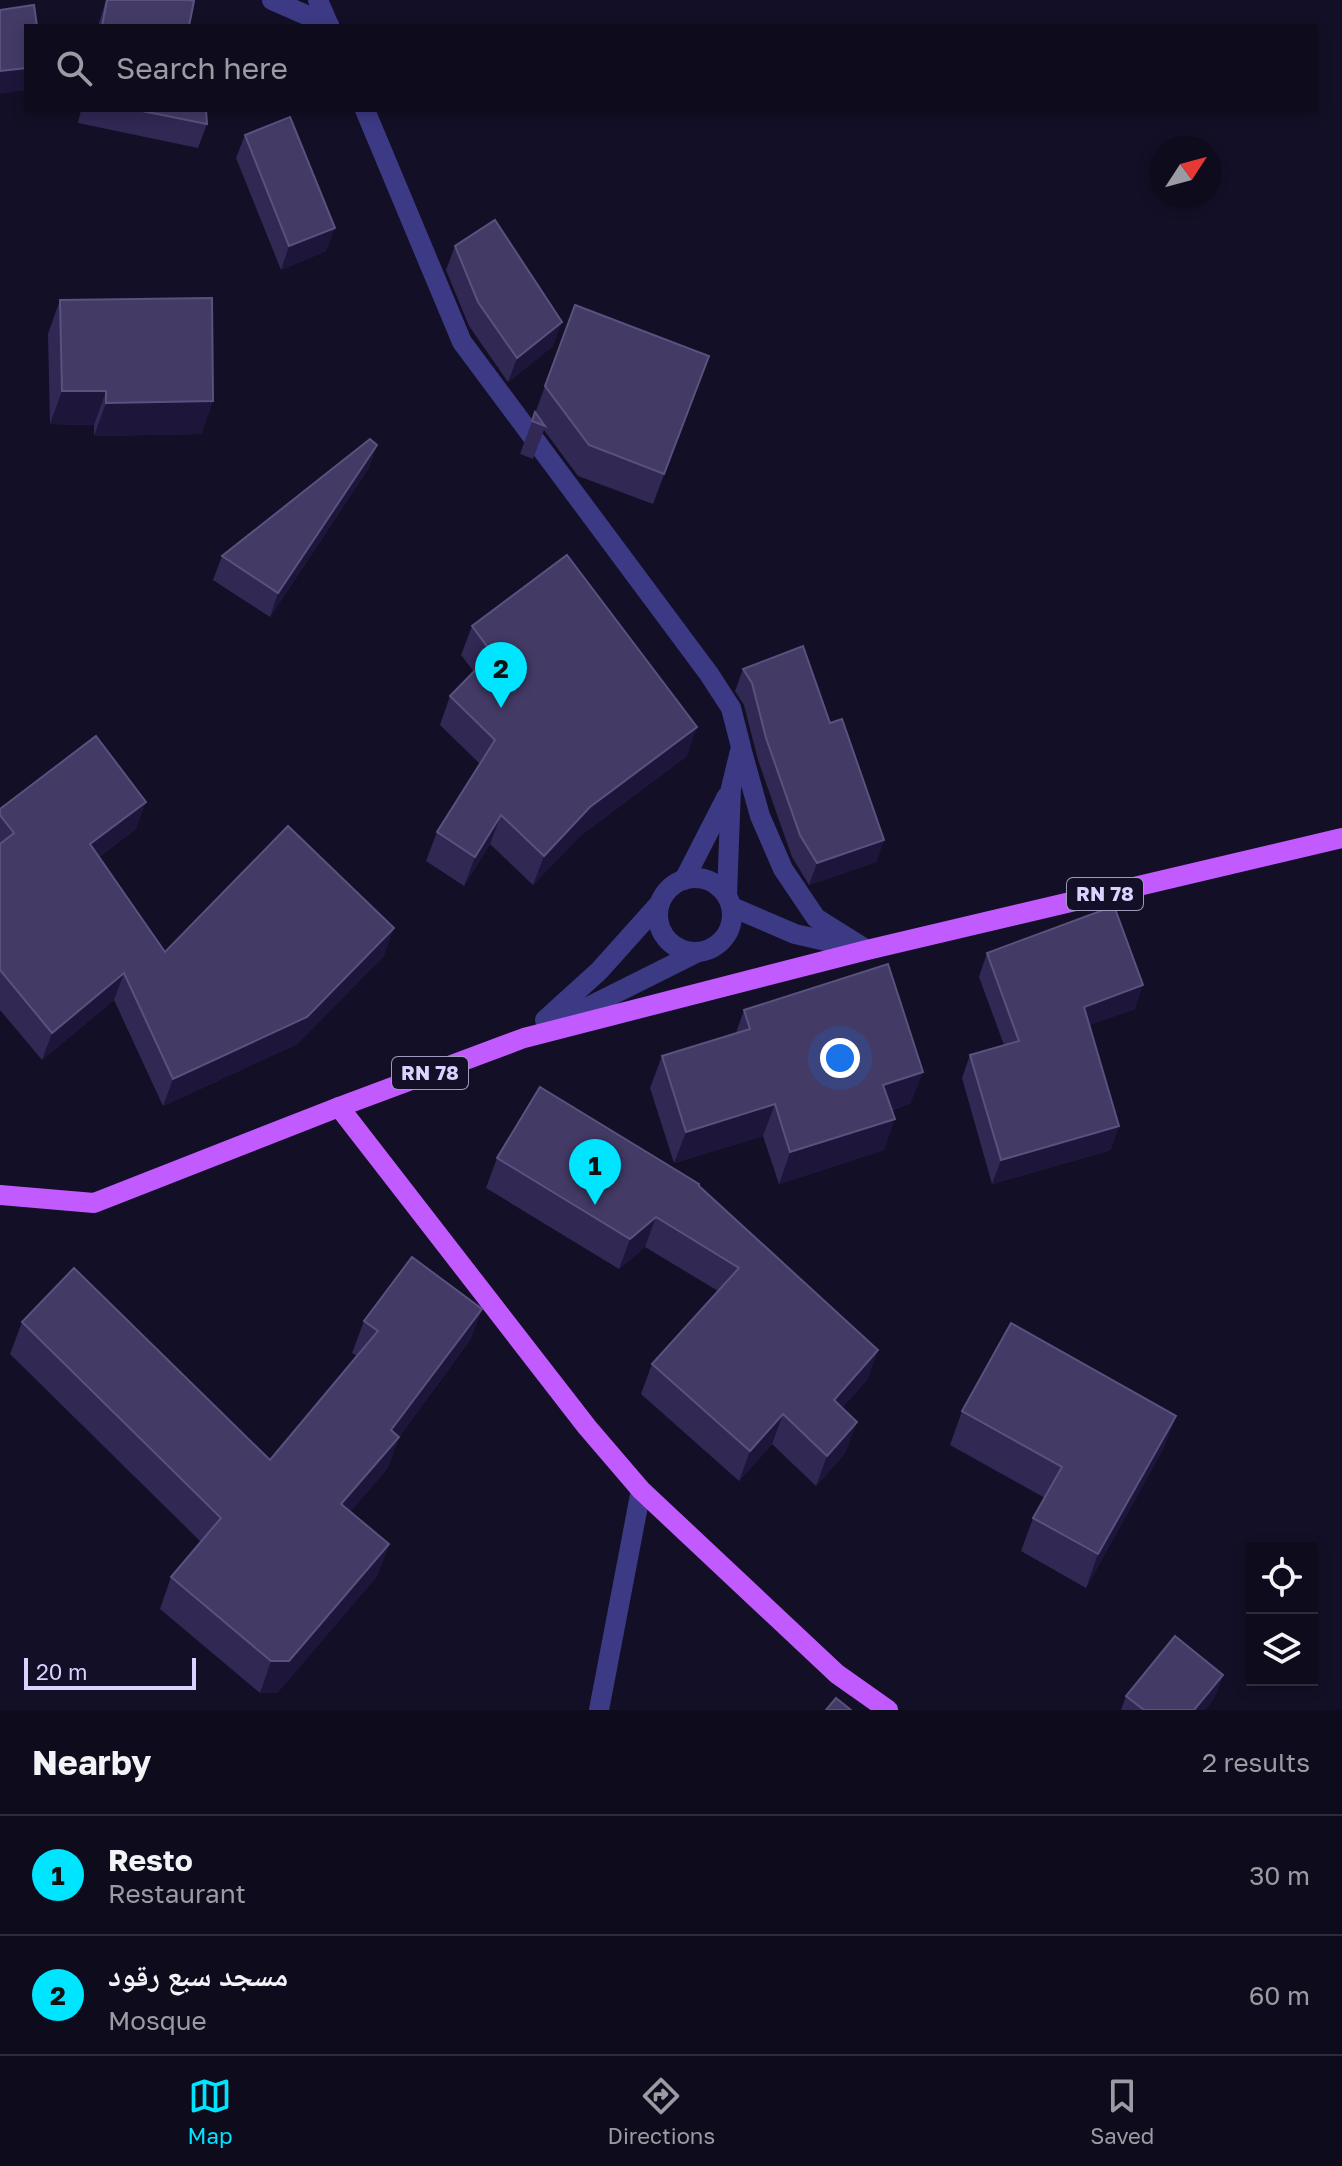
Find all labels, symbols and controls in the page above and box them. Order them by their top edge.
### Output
search box [24,24,1318,112]
icon: search [52,46,96,90]
text: Search here [116,50,288,86]
north arrow [1150,136,1222,208]
pin: 2 [475,642,527,708]
road number: RN 78 [1067,878,1143,910]
your location [820,1038,860,1078]
road number: RN 78 [392,1057,468,1089]
pin: 1 [569,1139,621,1205]
map controls [1246,1542,1318,1686]
button: locate [1246,1542,1318,1614]
button: layers [1246,1614,1318,1686]
scale bar [24,1654,196,1690]
text: 20 m [36,1658,87,1685]
text: Nearby [32,1742,152,1782]
text: 2 results [1202,1747,1310,1778]
text: Resto [108,1842,193,1878]
text: 1 [51,1860,65,1891]
text: 30 m [1249,1860,1310,1891]
text: Restaurant [108,1878,246,1909]
text: مسجد سبع رقود [108,1957,288,1993]
text: 2 [50,1980,66,2011]
text: 60 m [1249,1980,1310,2011]
text: Mosque [108,2005,207,2036]
tab: Map [188,2074,232,2149]
tab: Directions [608,2074,715,2149]
tab: Saved [1090,2074,1154,2149]

